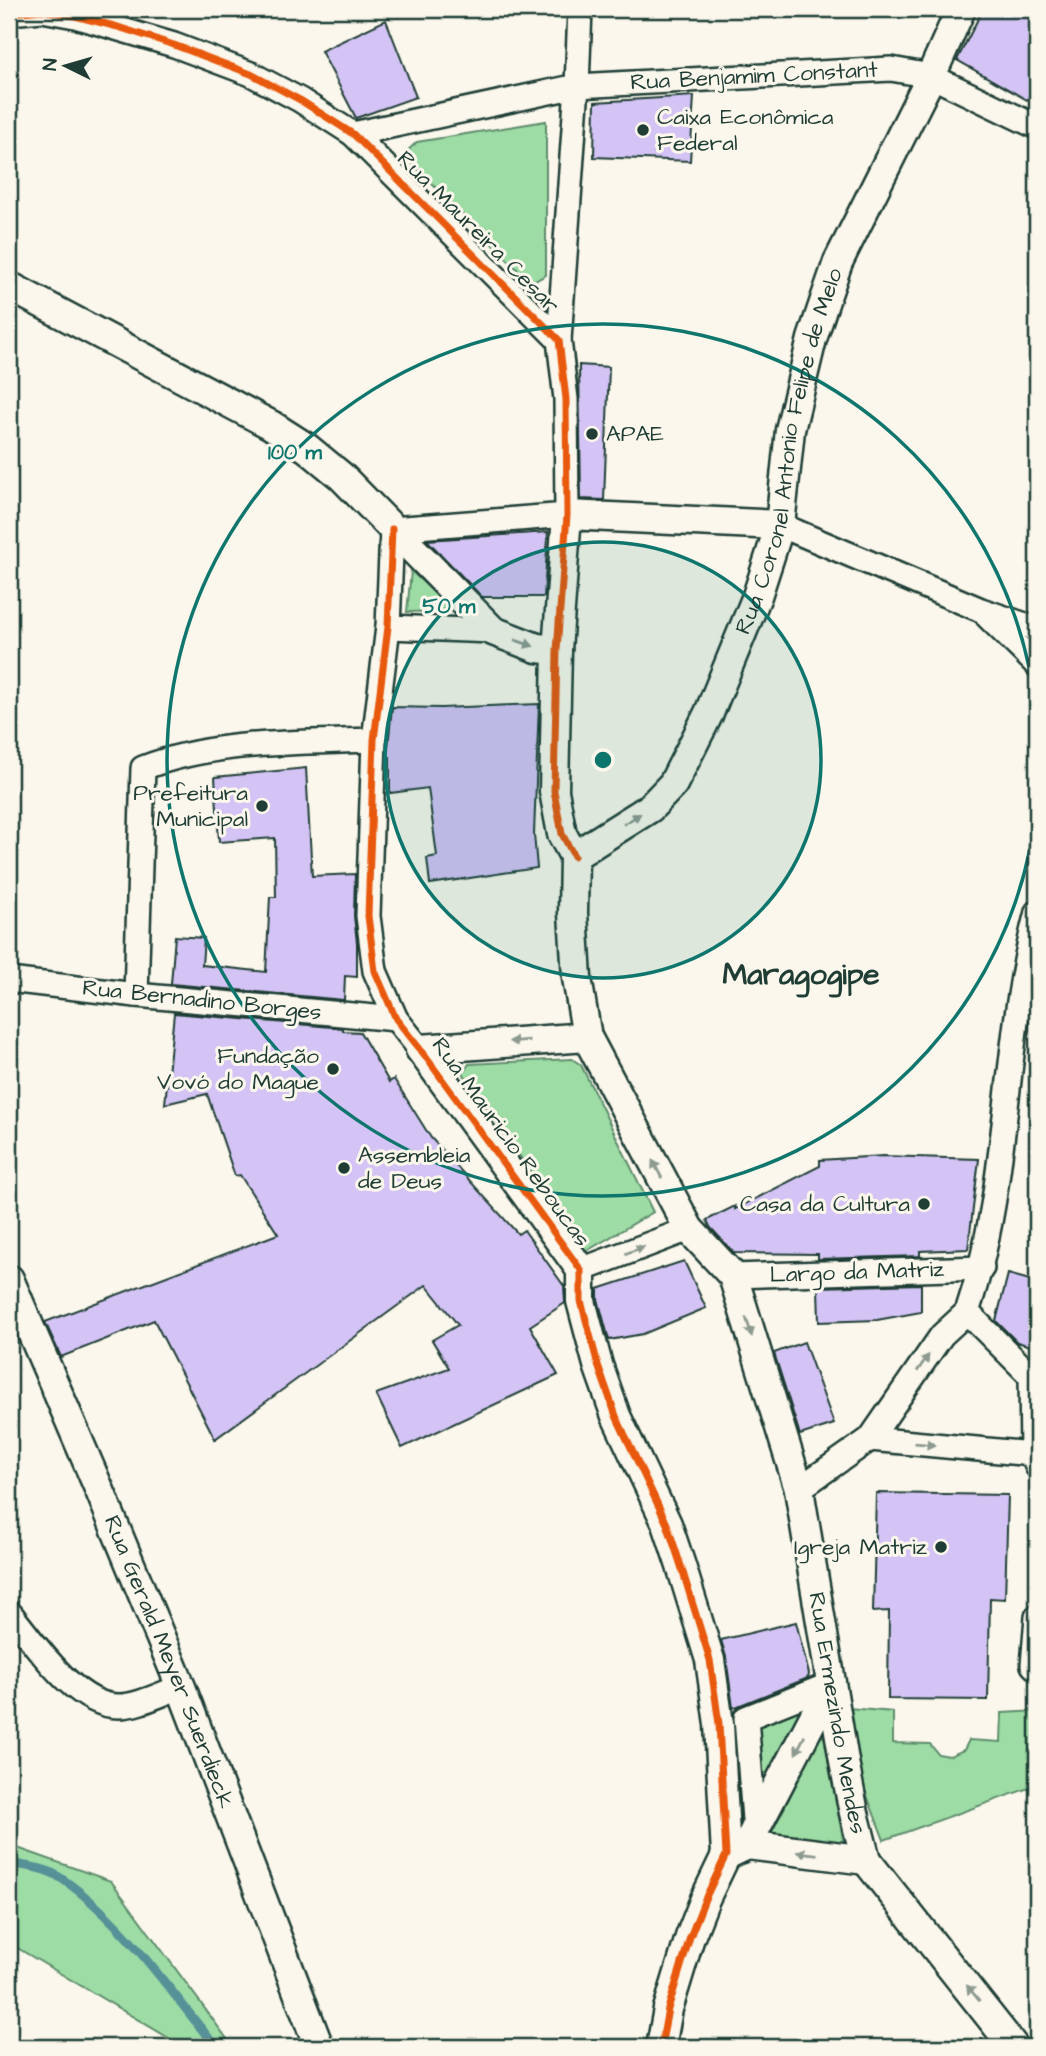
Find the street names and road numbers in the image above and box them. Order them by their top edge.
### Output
street label: Rua Benjamim Constant [630,54,879,98]
street label: Rua Maureira Cesar [390,144,567,321]
street label: Rua Coronel Antonio Felipe de Melo [727,264,851,639]
street label: Rua Bernadino Borges [81,972,323,1029]
street label: Rua Mauricio Reboucas [424,1031,598,1253]
street label: Largo da Matriz [769,1253,945,1292]
street label: Rua Gerald Meyer Suerdieck [96,1511,242,1813]
street label: Rua Ermezindo Mendes [800,1590,875,1837]

